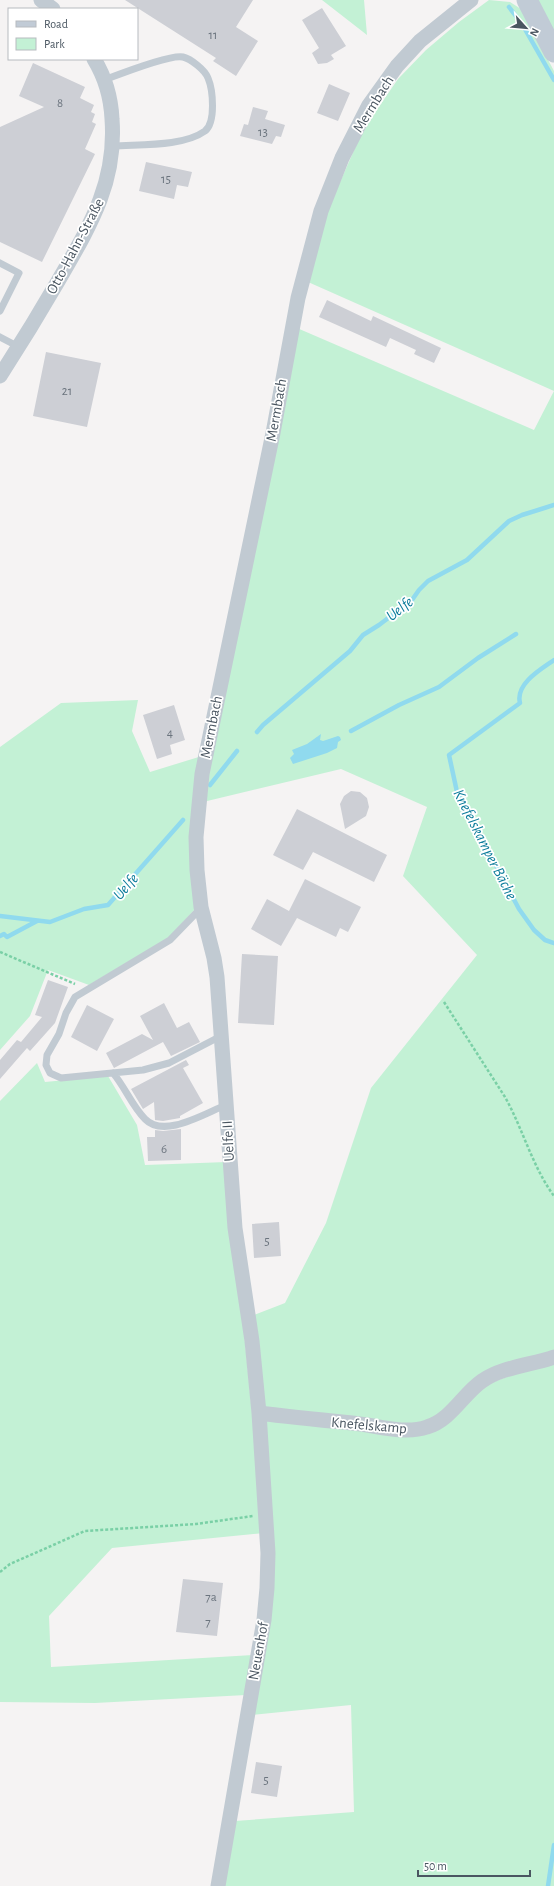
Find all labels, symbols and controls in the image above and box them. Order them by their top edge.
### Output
legend [8,8,138,60]
north arrow [506,8,546,48]
text: Road [44,18,68,30]
text: N [528,26,541,38]
house number: 11 [209,29,217,42]
text: Park [44,38,65,50]
street label: Mermbach [350,73,397,135]
house number: 8 [57,97,63,110]
house number: 13 [258,126,268,139]
house number: 15 [161,173,171,186]
street label: Otto-Hahn-Straße [44,196,107,297]
street label: Mermbach [264,378,289,443]
house number: 21 [62,385,72,398]
water label: Uelfe [383,593,416,624]
street label: Mermbach [198,694,225,760]
house number: 4 [167,727,173,740]
water label: Knefelskamper Bäche [450,787,520,903]
water label: Uelfe [110,870,141,903]
street label: Uelfe II [220,1120,237,1162]
house number: 6 [161,1143,167,1156]
house number: 5 [264,1235,270,1248]
street label: Knefelskamp [330,1415,408,1436]
house number: 7a [205,1591,217,1604]
house number: 7 [205,1616,211,1629]
street label: Neuenhof [246,1620,271,1681]
house number: 5 [263,1774,269,1787]
scale bar [418,1852,530,1878]
text: 50 m [424,1860,447,1872]

